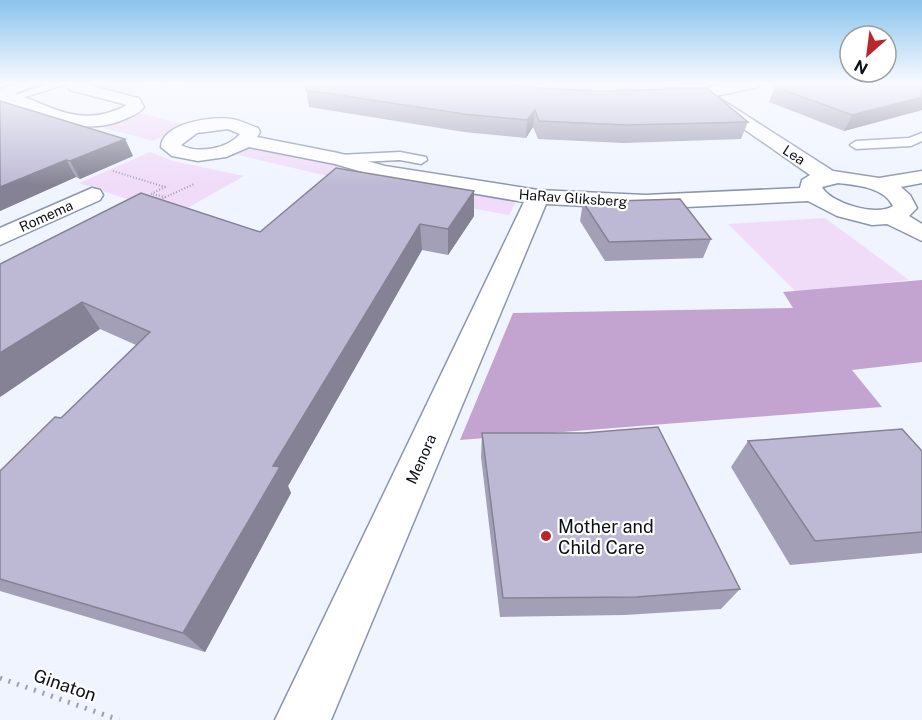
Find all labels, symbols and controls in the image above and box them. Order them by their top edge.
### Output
north arrow [838,24,898,84]
text: N [851,55,871,78]
street label: Lea [780,142,808,168]
street label: HaRav Gliksberg [518,186,628,210]
street label: Romema [17,197,75,235]
street label: Menora [403,431,439,487]
place label: Mother and Child Care [558,516,654,558]
marker: Mother and Child Care [539,529,553,543]
street label: Ginaton [31,664,99,706]

